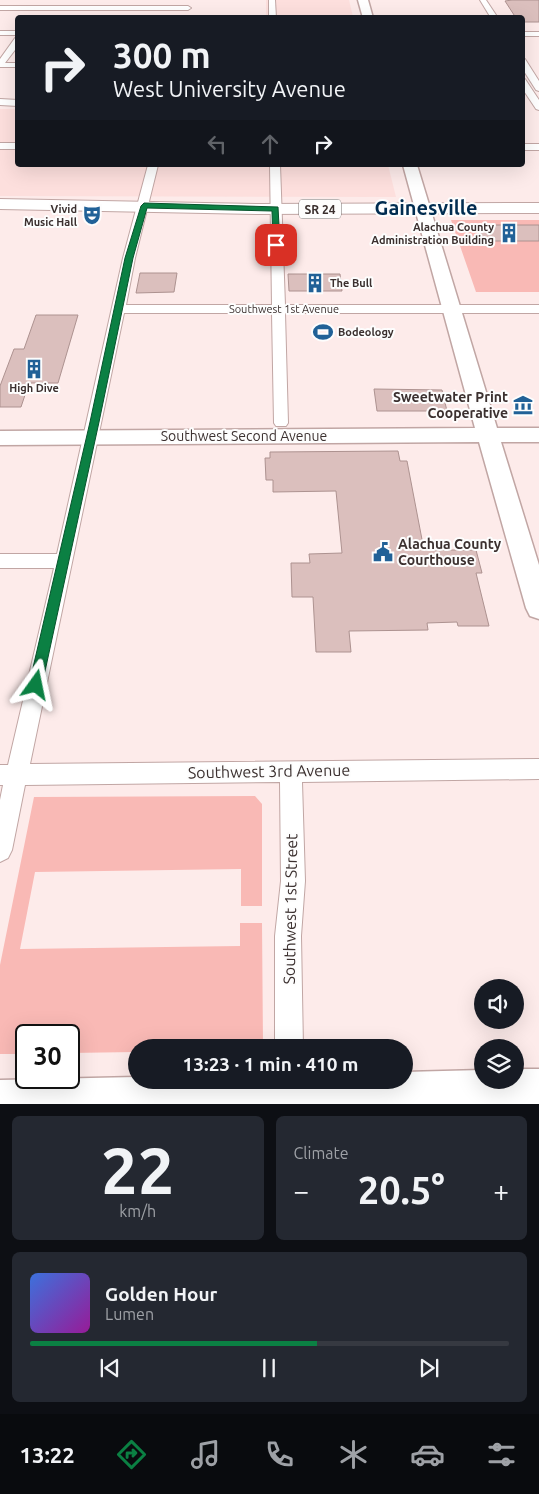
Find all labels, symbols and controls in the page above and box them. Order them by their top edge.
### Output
icon: right [30,35,95,100]
text: 300 m [113,35,211,75]
text: West University Avenue [113,76,346,101]
icon: left [203,130,231,158]
icon: ahead [256,130,284,158]
icon: right [309,130,337,158]
district label: Gainesville [375,196,477,219]
road number: SR 24 [299,200,341,218]
place label: Vivid Music Hall [24,203,78,228]
theatre icon: Vivid Music Hall [81,204,103,226]
place label: Alachua County Administration Building [371,221,494,246]
building icon: Alachua County Administration Building [498,222,520,244]
pin [255,224,297,266]
icon: arrive [262,231,290,259]
building icon: The Bull [304,272,326,294]
place label: The Bull [330,277,373,289]
street label: Southwest 1st Avenue [229,303,339,315]
sports icon: Bodeology [312,321,334,343]
place label: Bodeology [338,326,394,338]
building icon: High Dive [23,358,45,380]
place label: High Dive [9,382,59,394]
place label: Sweetwater Print Cooperative [393,389,508,421]
museum icon: Sweetwater Print Cooperative [512,394,534,416]
street label: Southwest Second Avenue [161,428,327,444]
place label: Alachua County Courthouse [398,536,502,568]
public building icon: Alachua County Courthouse [372,541,394,563]
position arrow [9,658,61,710]
street label: Southwest 3rd Avenue [188,761,350,781]
street label: Southwest 1st Street [280,833,300,985]
map controls [474,979,524,1089]
button: sound [474,979,524,1029]
speed limit sign: 30 [15,1024,80,1089]
button: layers [474,1039,524,1089]
text: 13:23 · 1 min · 410 m [183,1053,358,1075]
text: 22 [101,1133,174,1206]
text: Climate [294,1144,349,1162]
text: 20.5° [358,1169,445,1211]
text: − [294,1175,309,1206]
text: + [493,1175,509,1206]
text: km/h [119,1202,156,1220]
text: Golden Hour [105,1283,217,1305]
text: Lumen [105,1305,154,1323]
icon: previous [96,1354,124,1382]
icon: pause [255,1354,283,1382]
icon: next [415,1354,443,1382]
icon: directions [114,1437,149,1472]
icon: music [188,1437,223,1472]
icon: phone [262,1437,297,1472]
icon: climate [336,1437,371,1472]
icon: car [410,1437,445,1472]
icon: filters [484,1437,519,1472]
text: 13:22 [20,1442,75,1467]

